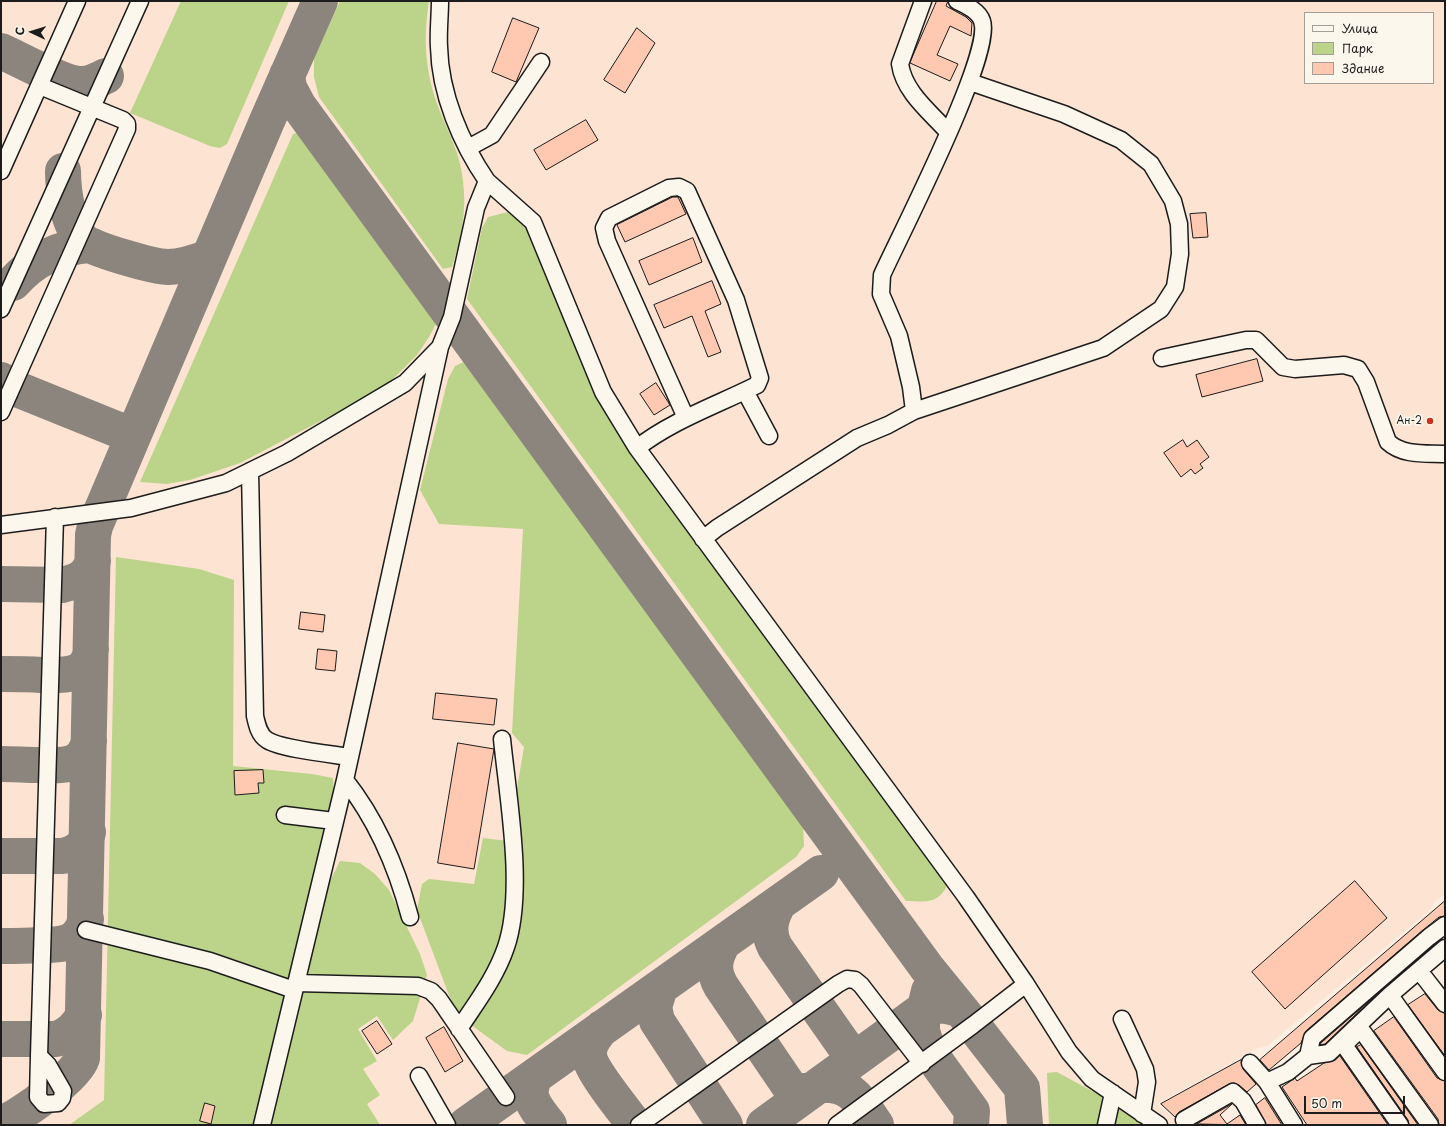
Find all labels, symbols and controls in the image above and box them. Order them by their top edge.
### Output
north arrow [12,12,52,52]
legend [1304,12,1434,84]
text: Улица [1342,19,1378,37]
text: С [11,26,28,36]
text: Парк [1342,39,1373,57]
text: Здание [1342,59,1384,77]
place label: Ан-2 [1397,415,1422,427]
marker: Ан-2 [1425,416,1435,426]
scale bar [1306,1088,1407,1114]
text: 50 m [1311,1094,1342,1112]

